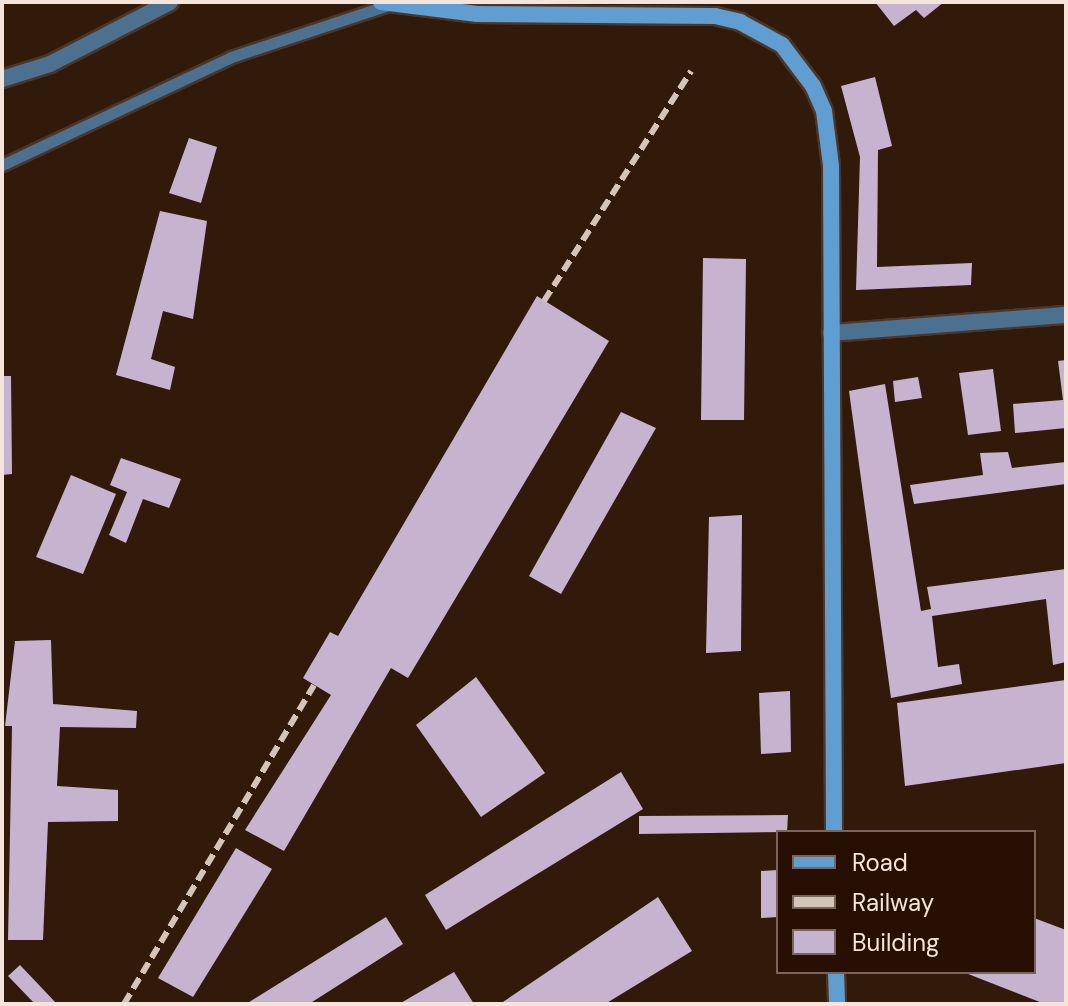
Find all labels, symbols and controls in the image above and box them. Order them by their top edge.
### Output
legend [776,830,1036,974]
text: Road [852,847,908,878]
text: Railway [852,887,934,918]
text: Building [852,927,939,958]

